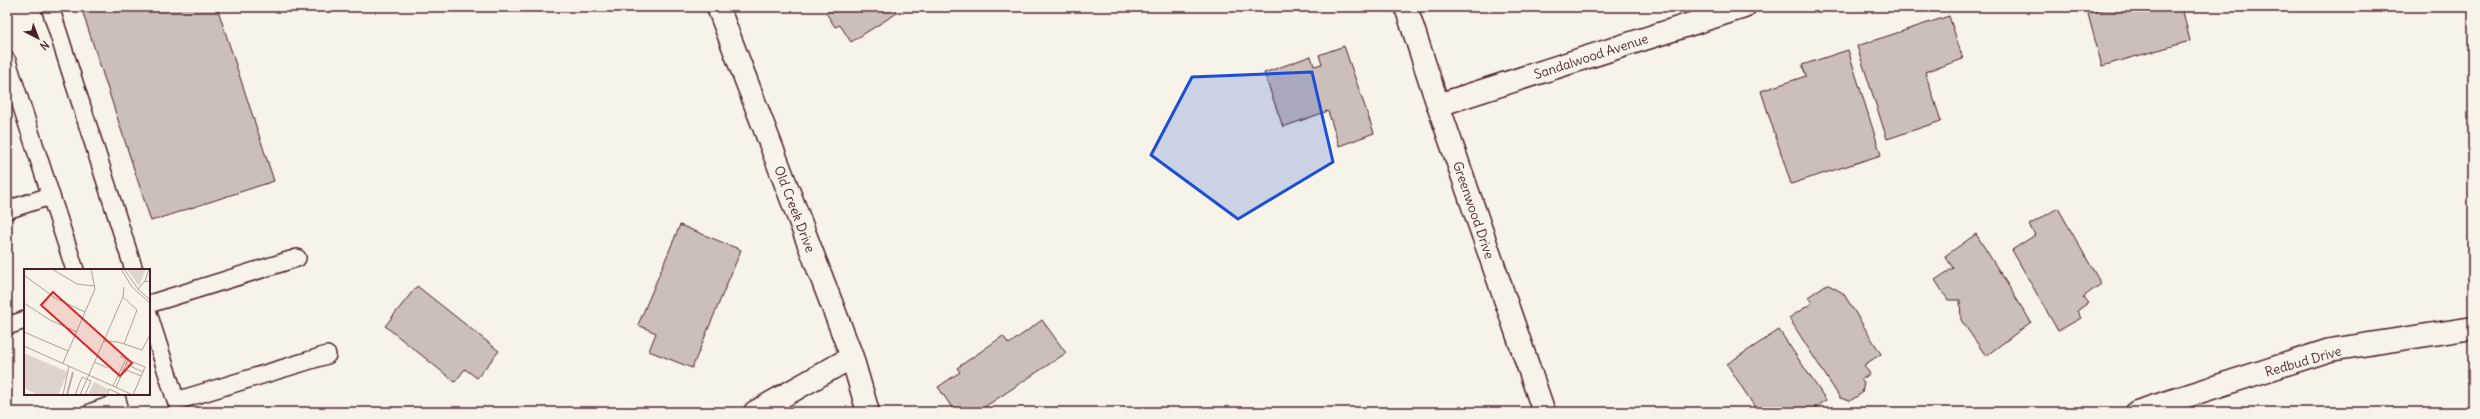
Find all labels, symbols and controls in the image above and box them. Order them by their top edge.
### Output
north arrow [18,18,58,58]
street label: Sandalwood Avenue [1532,30,1651,83]
text: N [37,38,52,53]
street label: Greenwood Drive [1449,159,1498,261]
street label: Old Creek Drive [770,163,819,255]
inset map [24,269,150,395]
street label: Redbud Drive [2263,342,2343,381]

